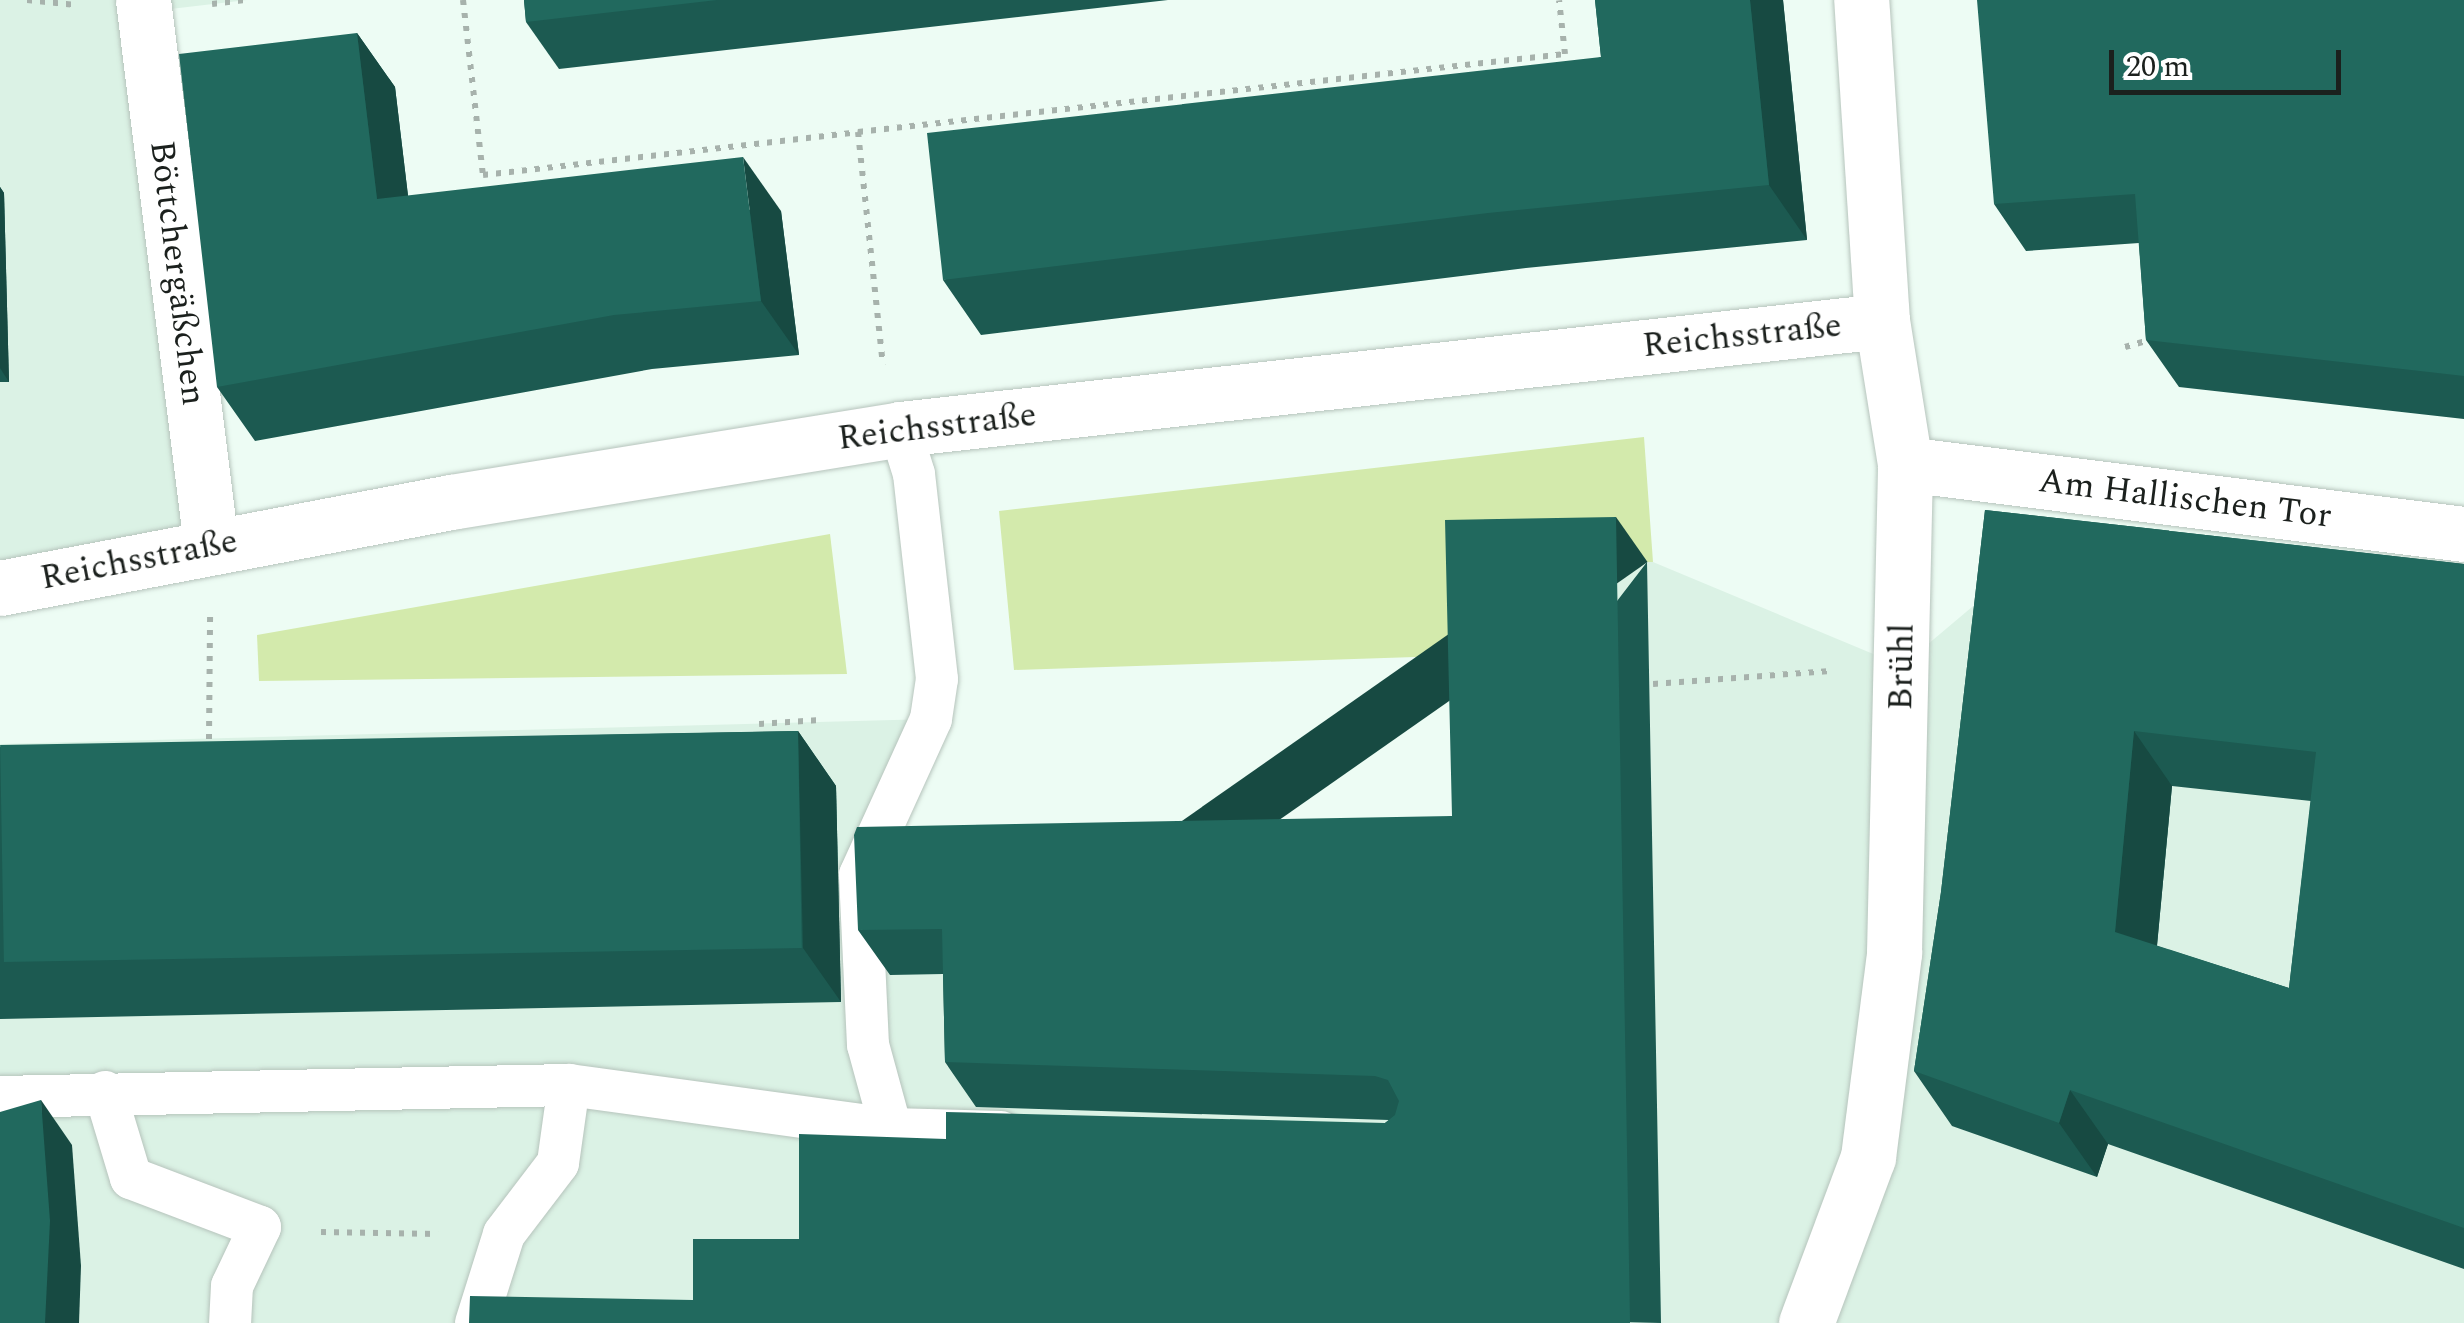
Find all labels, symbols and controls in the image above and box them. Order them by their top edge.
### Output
scale bar [2114,30,2346,92]
text: 20 m [2126,44,2189,90]
street label: Böttchergäßchen [140,138,214,408]
street label: Reichsstraße [1640,305,1844,367]
street label: Reichsstraße [835,394,1039,460]
street label: Am Hallischen Tor [2036,460,2334,538]
street label: Reichsstraße [37,520,241,600]
street label: Brühl [1880,623,1924,711]

